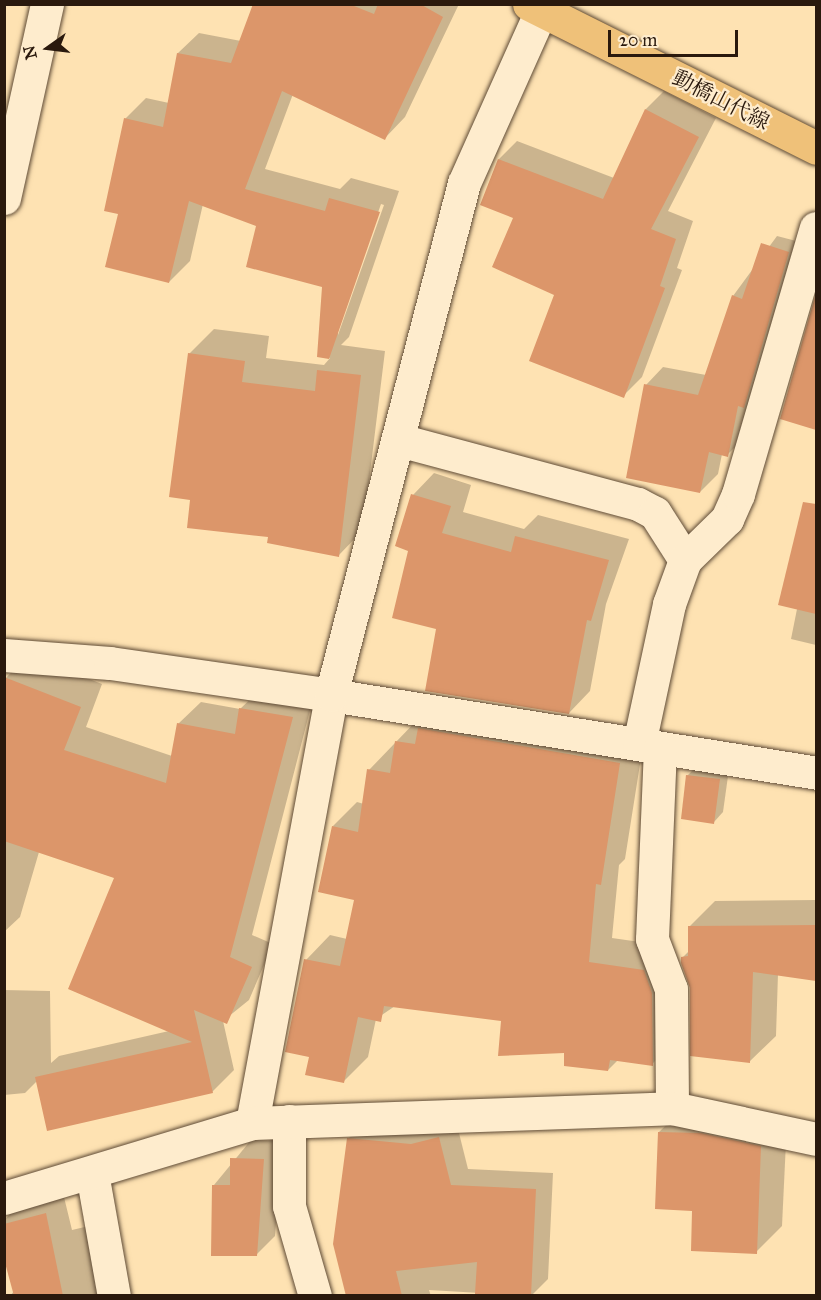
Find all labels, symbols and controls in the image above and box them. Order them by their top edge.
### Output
north arrow [18,18,78,78]
scale bar [611,18,742,56]
text: 20 m [619,29,657,51]
text: N [19,44,41,61]
street label: 動橋山代線 [669,65,773,135]

